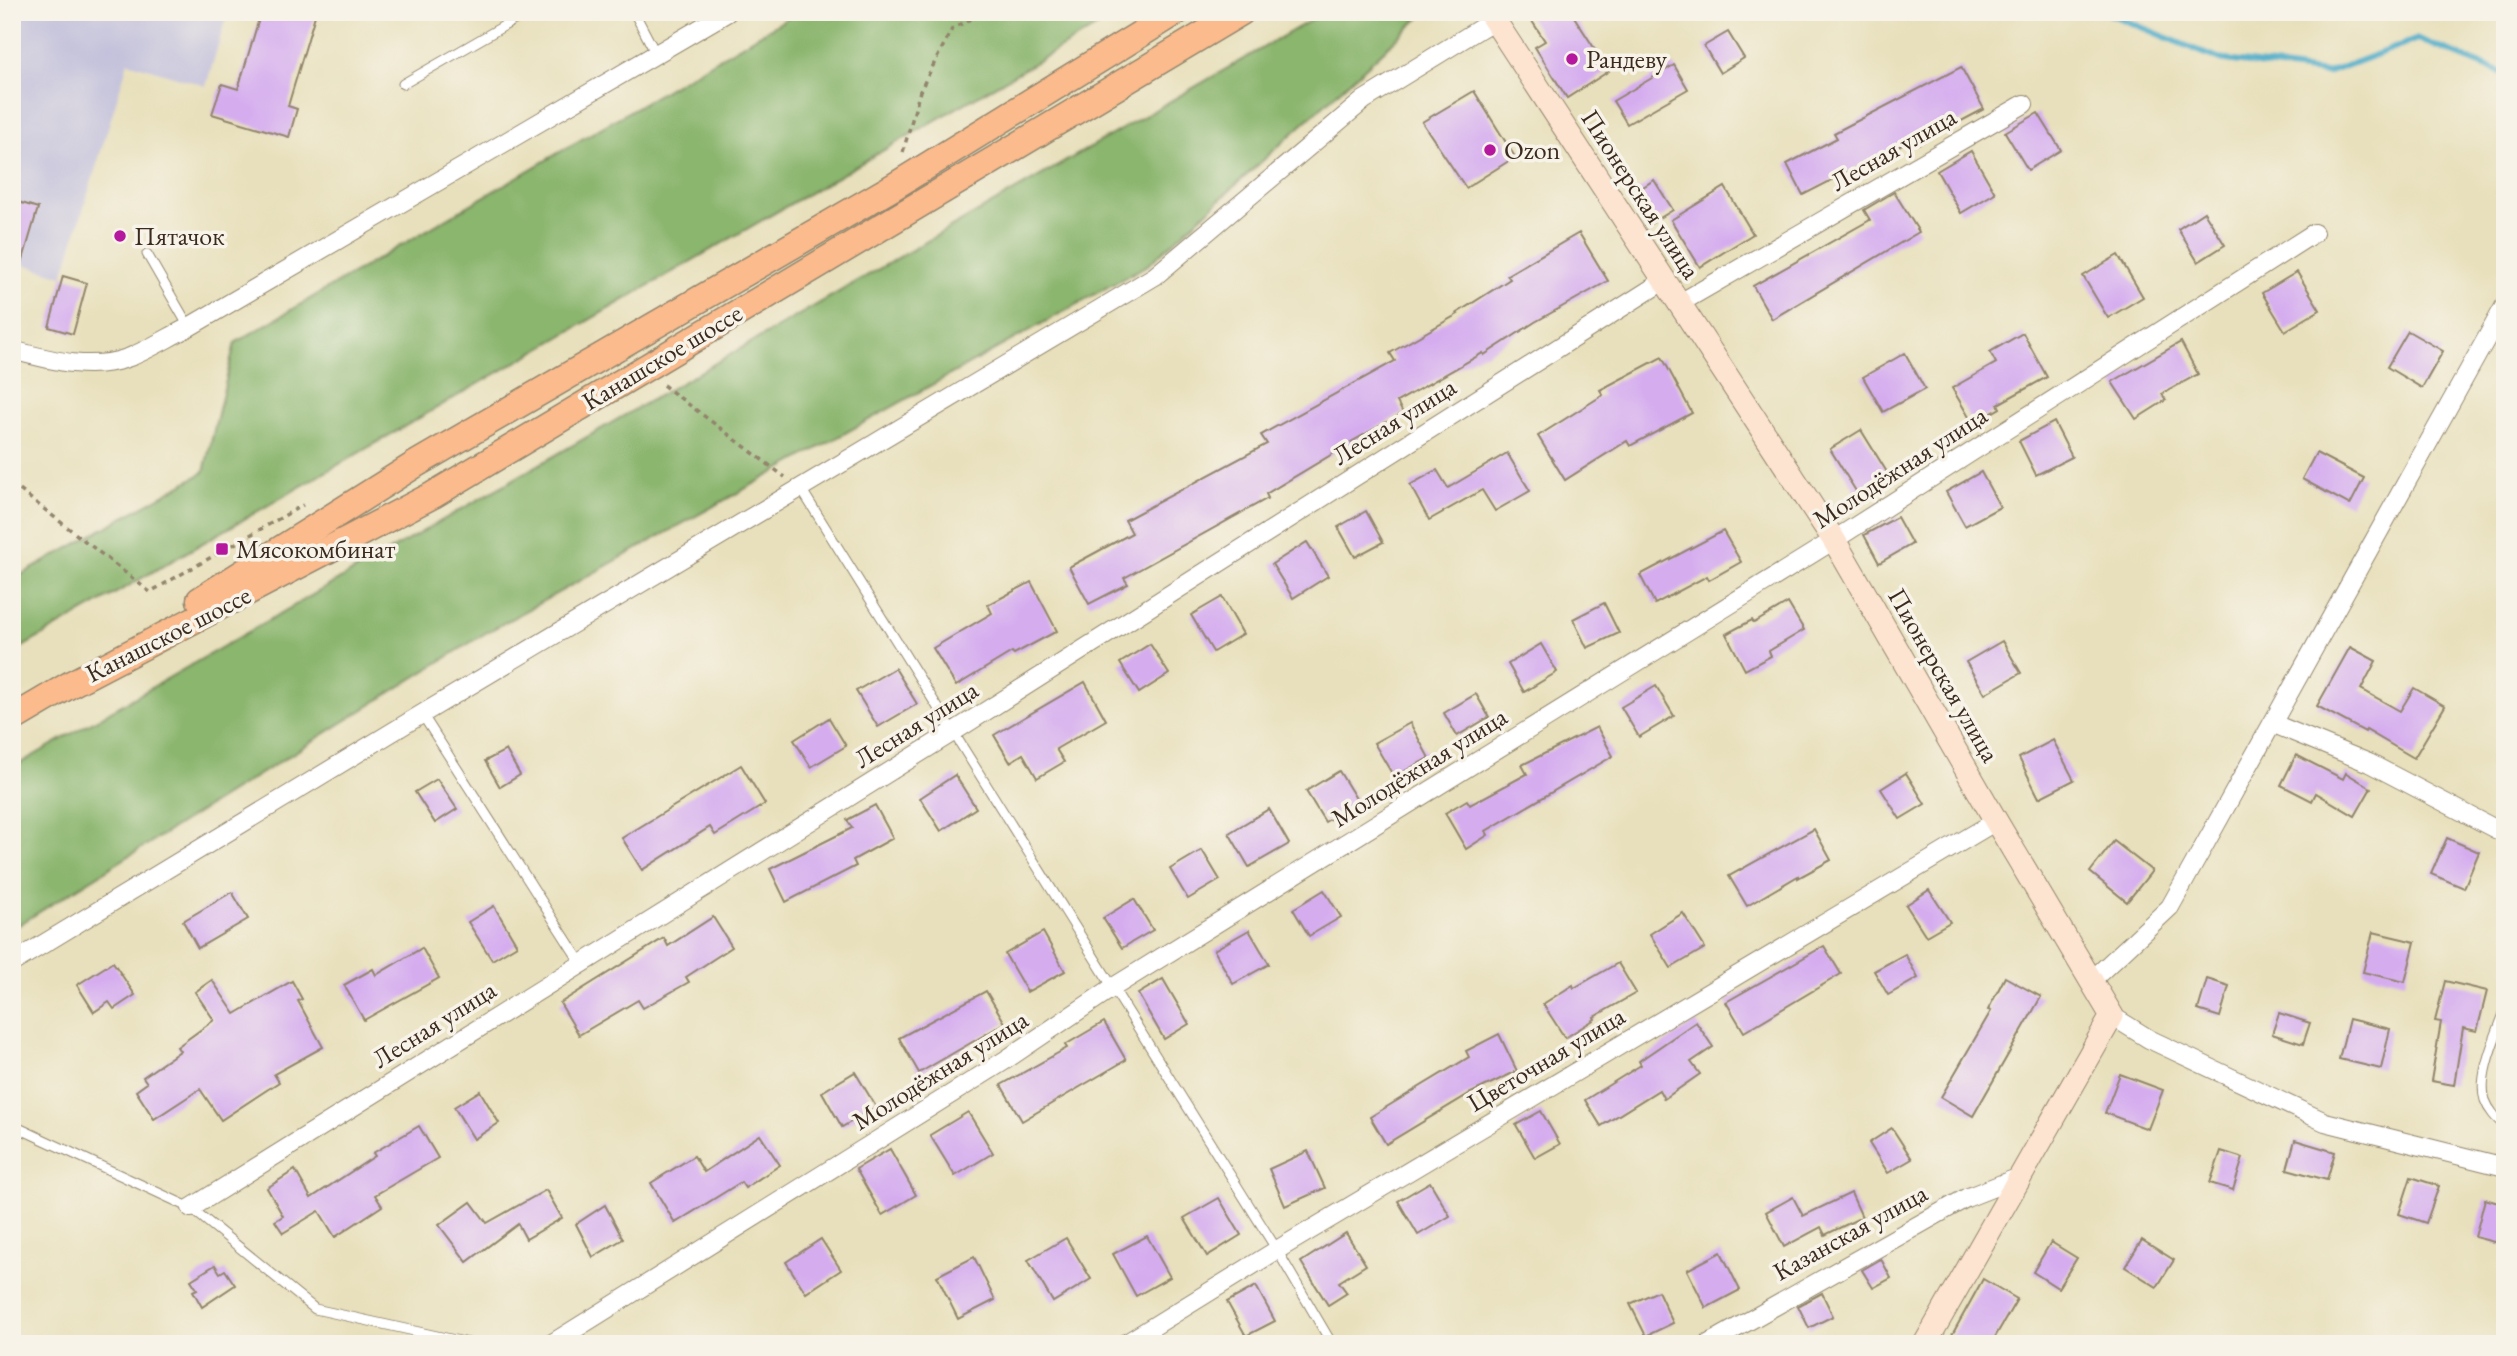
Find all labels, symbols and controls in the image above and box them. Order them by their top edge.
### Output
place label: Рандеву [1586,42,1668,76]
marker: Рандеву [1564,51,1580,67]
street label: Лесная улица [1824,99,1963,199]
street label: Пионерская улица [1574,103,1709,286]
place label: Ozon [1504,133,1561,167]
marker: Ozon [1482,142,1498,158]
place label: Пятачок [134,219,225,253]
marker: Пятачок [112,228,128,244]
street label: Канашское шоссе [576,296,748,418]
street label: Лесная улица [1326,369,1463,473]
street label: Молодёжная улица [1806,398,1994,536]
place label: Мясокомбинат [236,532,396,566]
marker: Мясокомбинат [214,541,230,557]
street label: Канашское шоссе [80,578,256,690]
street label: Пионерская улица [1880,582,2008,769]
street label: Лесная улица [848,672,985,776]
street label: Молодёжная улица [1325,699,1514,835]
street label: Лесная улица [366,972,503,1076]
street label: Цветочная улица [1461,998,1632,1119]
street label: Молодёжная улица [846,1002,1035,1138]
street label: Казанская улица [1767,1175,1934,1288]

